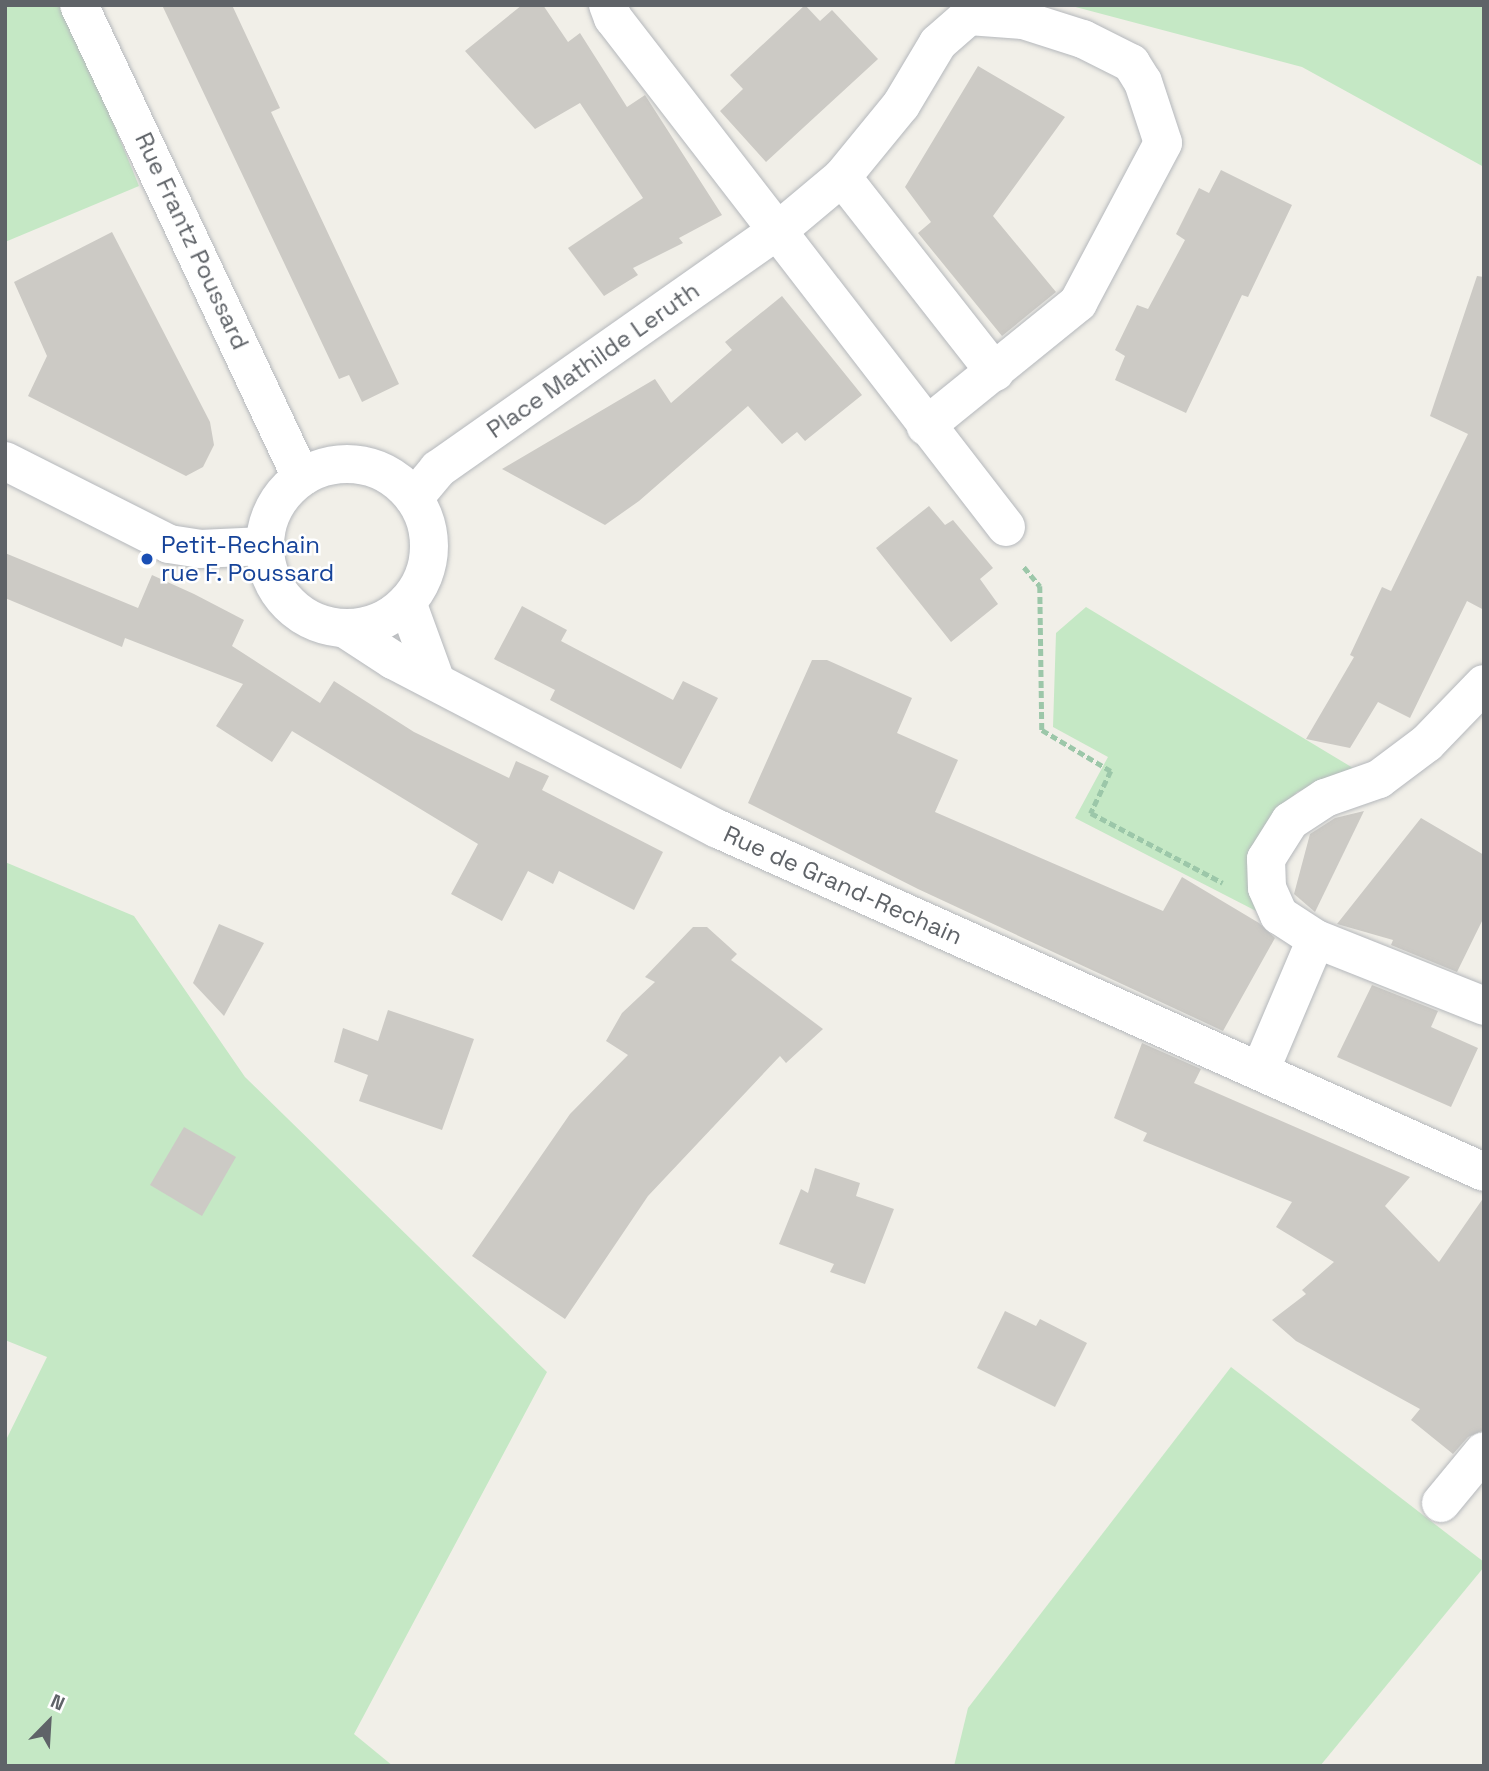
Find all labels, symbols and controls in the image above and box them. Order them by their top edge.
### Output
street label: Rue Frantz Poussard [129,128,255,354]
street label: Place Mathilde Leruth [481,276,705,444]
place label: Petit-Rechain rue F. Poussard [161,531,335,587]
marker: Petit-Rechain rue F. Poussard [139,551,155,567]
street label: Rue de Grand-Rechain [719,819,967,951]
north arrow [14,1687,84,1757]
text: N [47,1688,69,1716]

